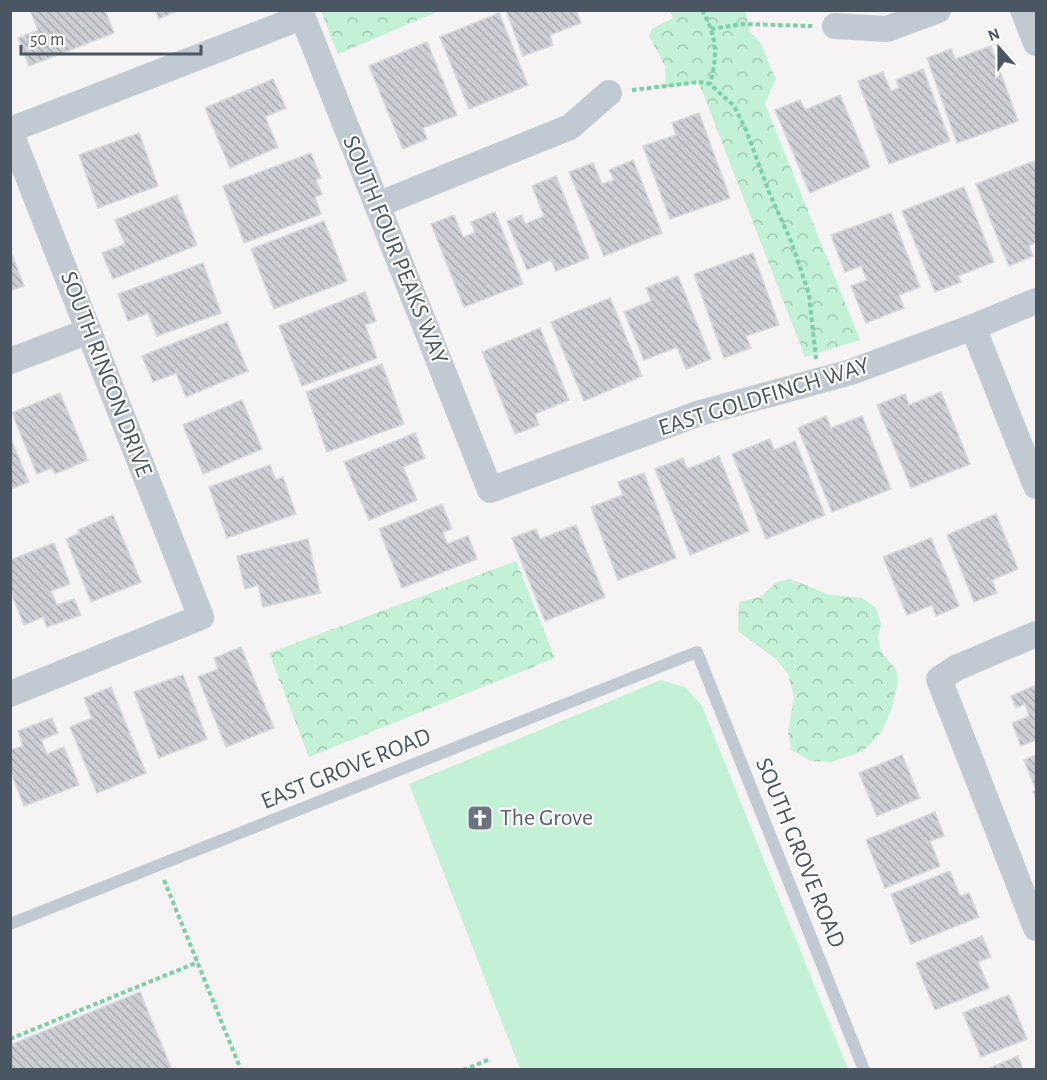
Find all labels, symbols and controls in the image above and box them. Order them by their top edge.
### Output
scale bar [21,18,201,56]
north arrow [969,18,1029,78]
text: N [986,25,1002,44]
text: 50 m [30,31,64,49]
street label: SOUTH FOUR PEAKS WAY [338,132,452,368]
street label: SOUTH RINCON DRIVE [56,268,156,480]
street label: EAST GOLDFINCH WAY [656,353,873,441]
street label: EAST GROVE ROAD [258,724,434,814]
street label: SOUTH GROVE ROAD [751,755,849,951]
church icon: The Grove [465,803,495,833]
place label: The Grove [500,806,593,830]

